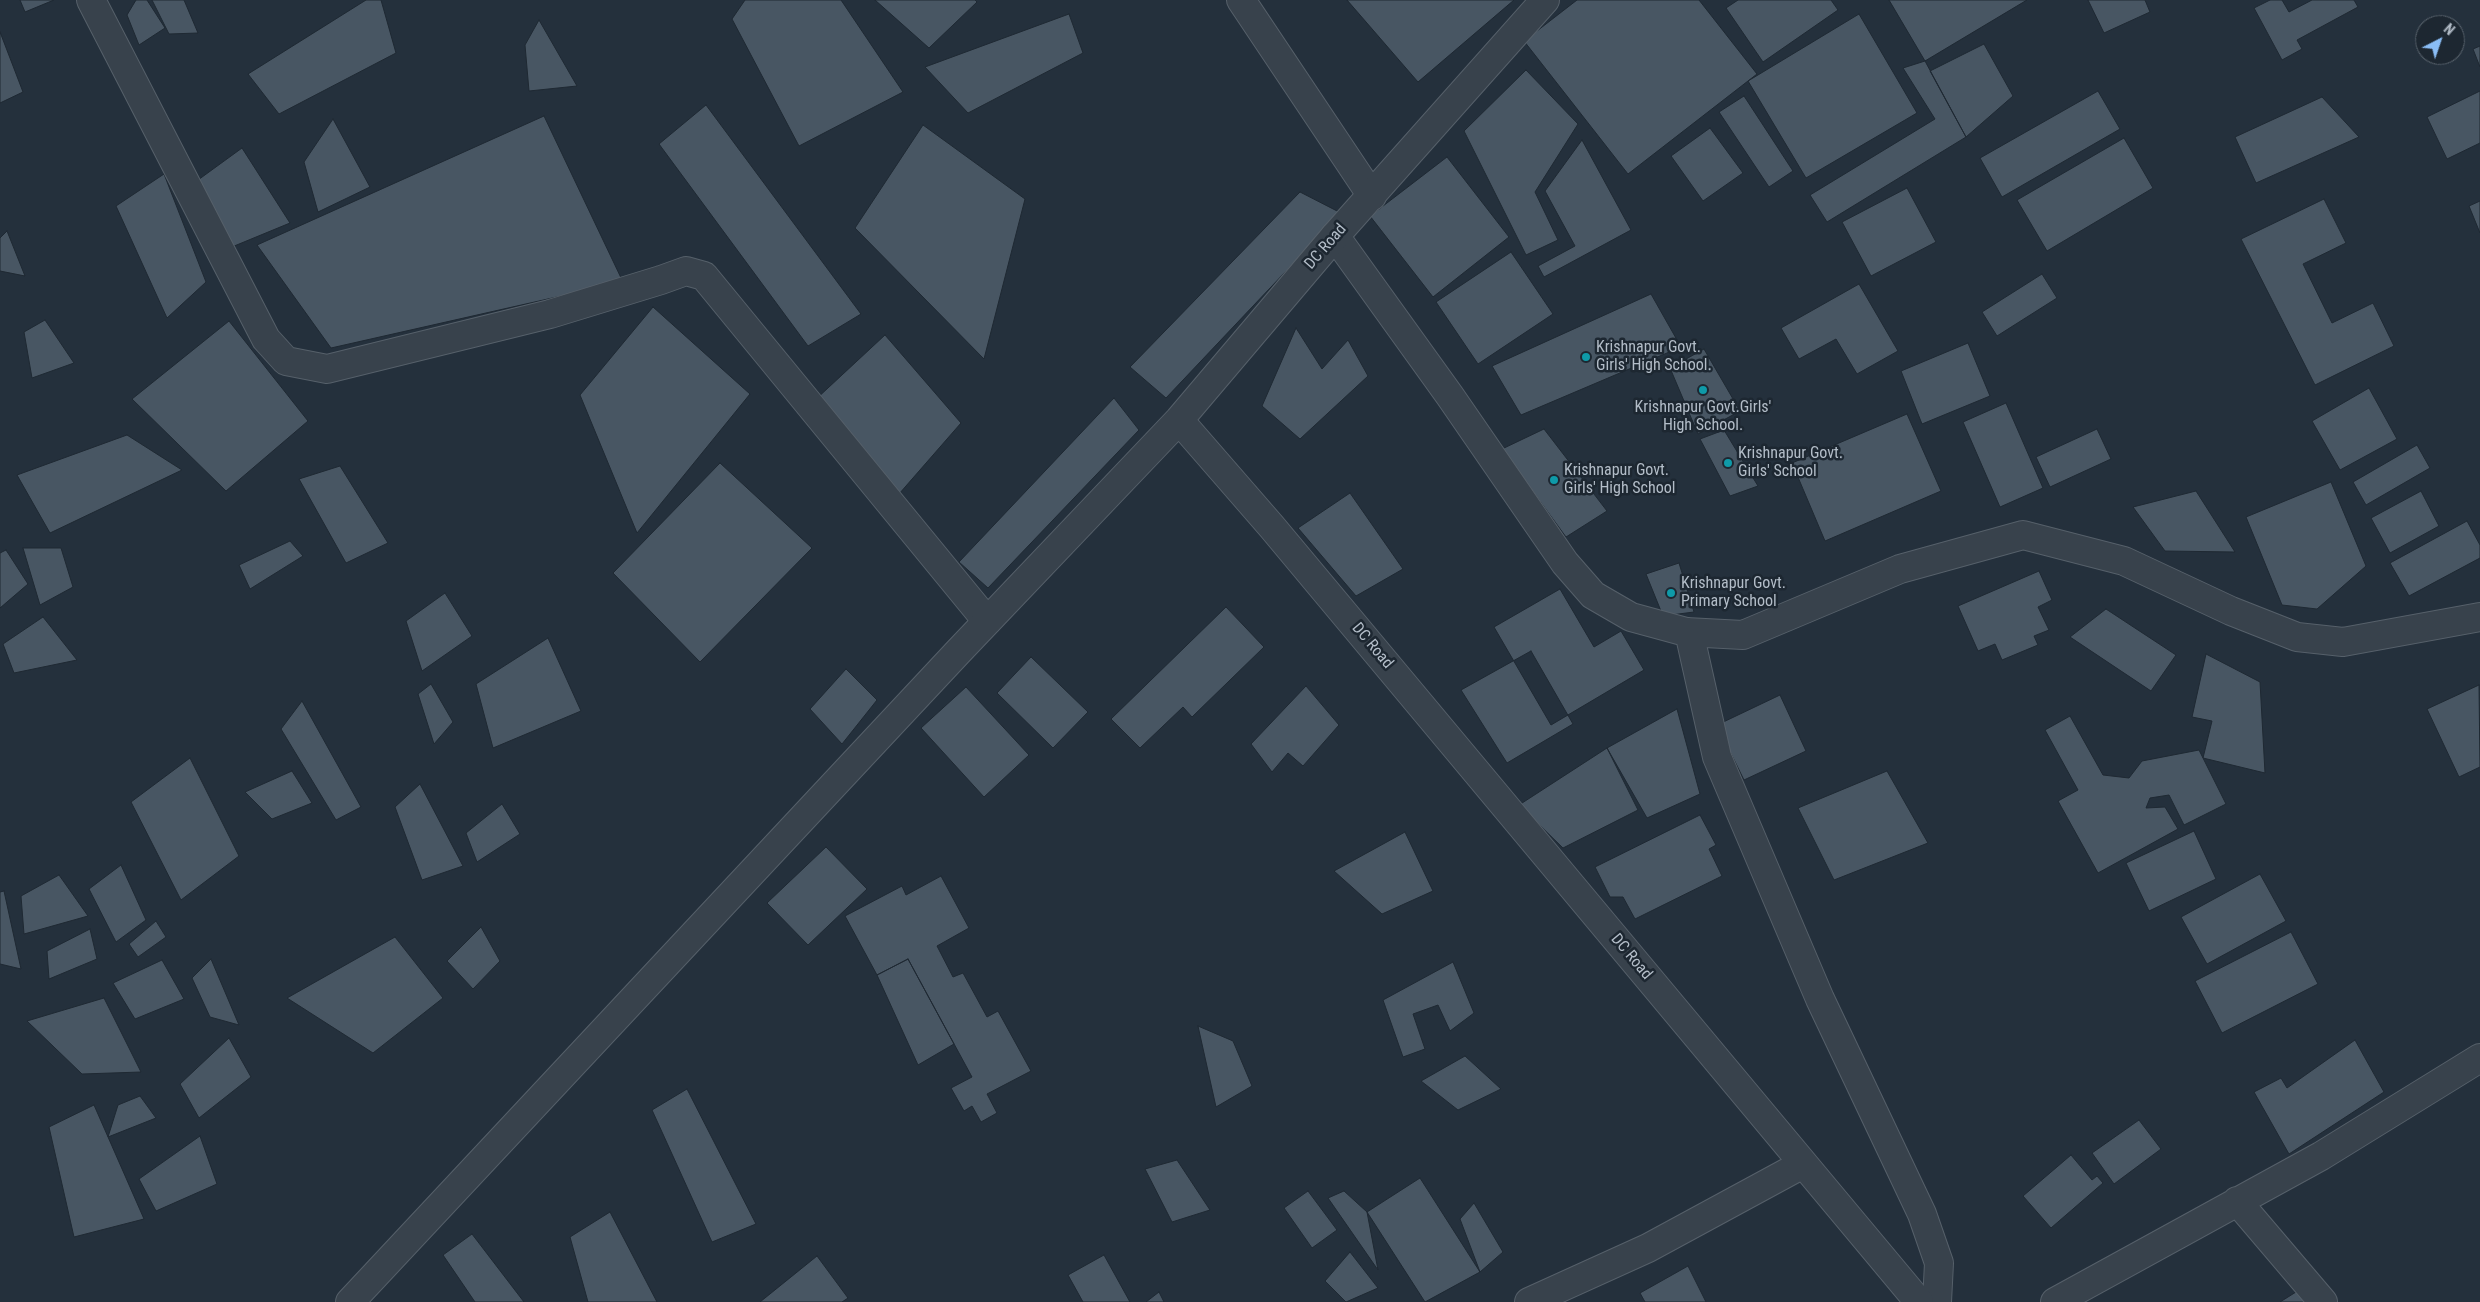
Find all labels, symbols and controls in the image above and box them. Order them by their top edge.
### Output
north arrow [2415,15,2465,65]
text: N [2441,21,2458,38]
street label: DC Road [1301,220,1351,274]
place label: Krishnapur Govt. Girls' High School. [1596,338,1712,376]
marker: Krishnapur Govt. Girls' High School. [1580,351,1592,363]
marker: Krishnapur Govt.Girls' High School. [1697,384,1709,396]
place label: Krishnapur Govt.Girls' High School. [1635,398,1771,436]
place label: Krishnapur Govt. Girls' School [1738,444,1843,482]
marker: Krishnapur Govt. Girls' School [1722,457,1734,469]
place label: Krishnapur Govt. Girls' High School [1564,461,1675,499]
marker: Krishnapur Govt. Girls' High School [1548,474,1560,486]
place label: Krishnapur Govt. Primary School [1681,574,1786,612]
marker: Krishnapur Govt. Primary School [1665,587,1677,599]
street label: DC Road [1347,619,1397,673]
street label: DC Road [1606,930,1656,984]

